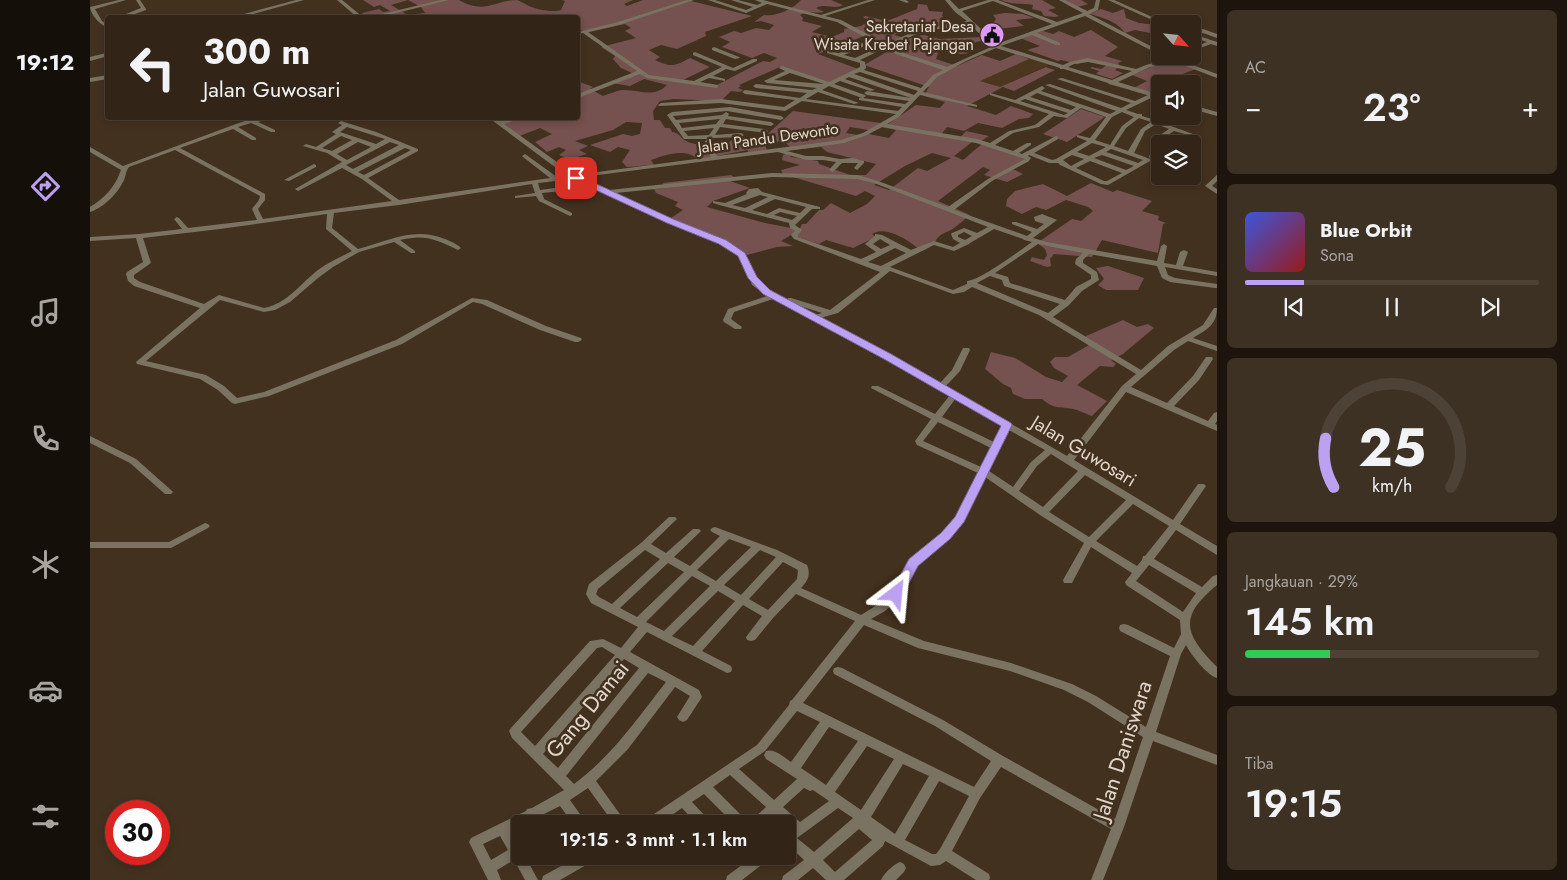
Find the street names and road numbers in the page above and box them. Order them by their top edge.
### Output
street label: Jalan Pandu Dewonto [694,117,840,160]
street label: Jalan Guwosari [1024,407,1142,493]
street label: Gang Damai [538,653,636,765]
street label: Jalan Daniswara [1083,676,1160,827]

